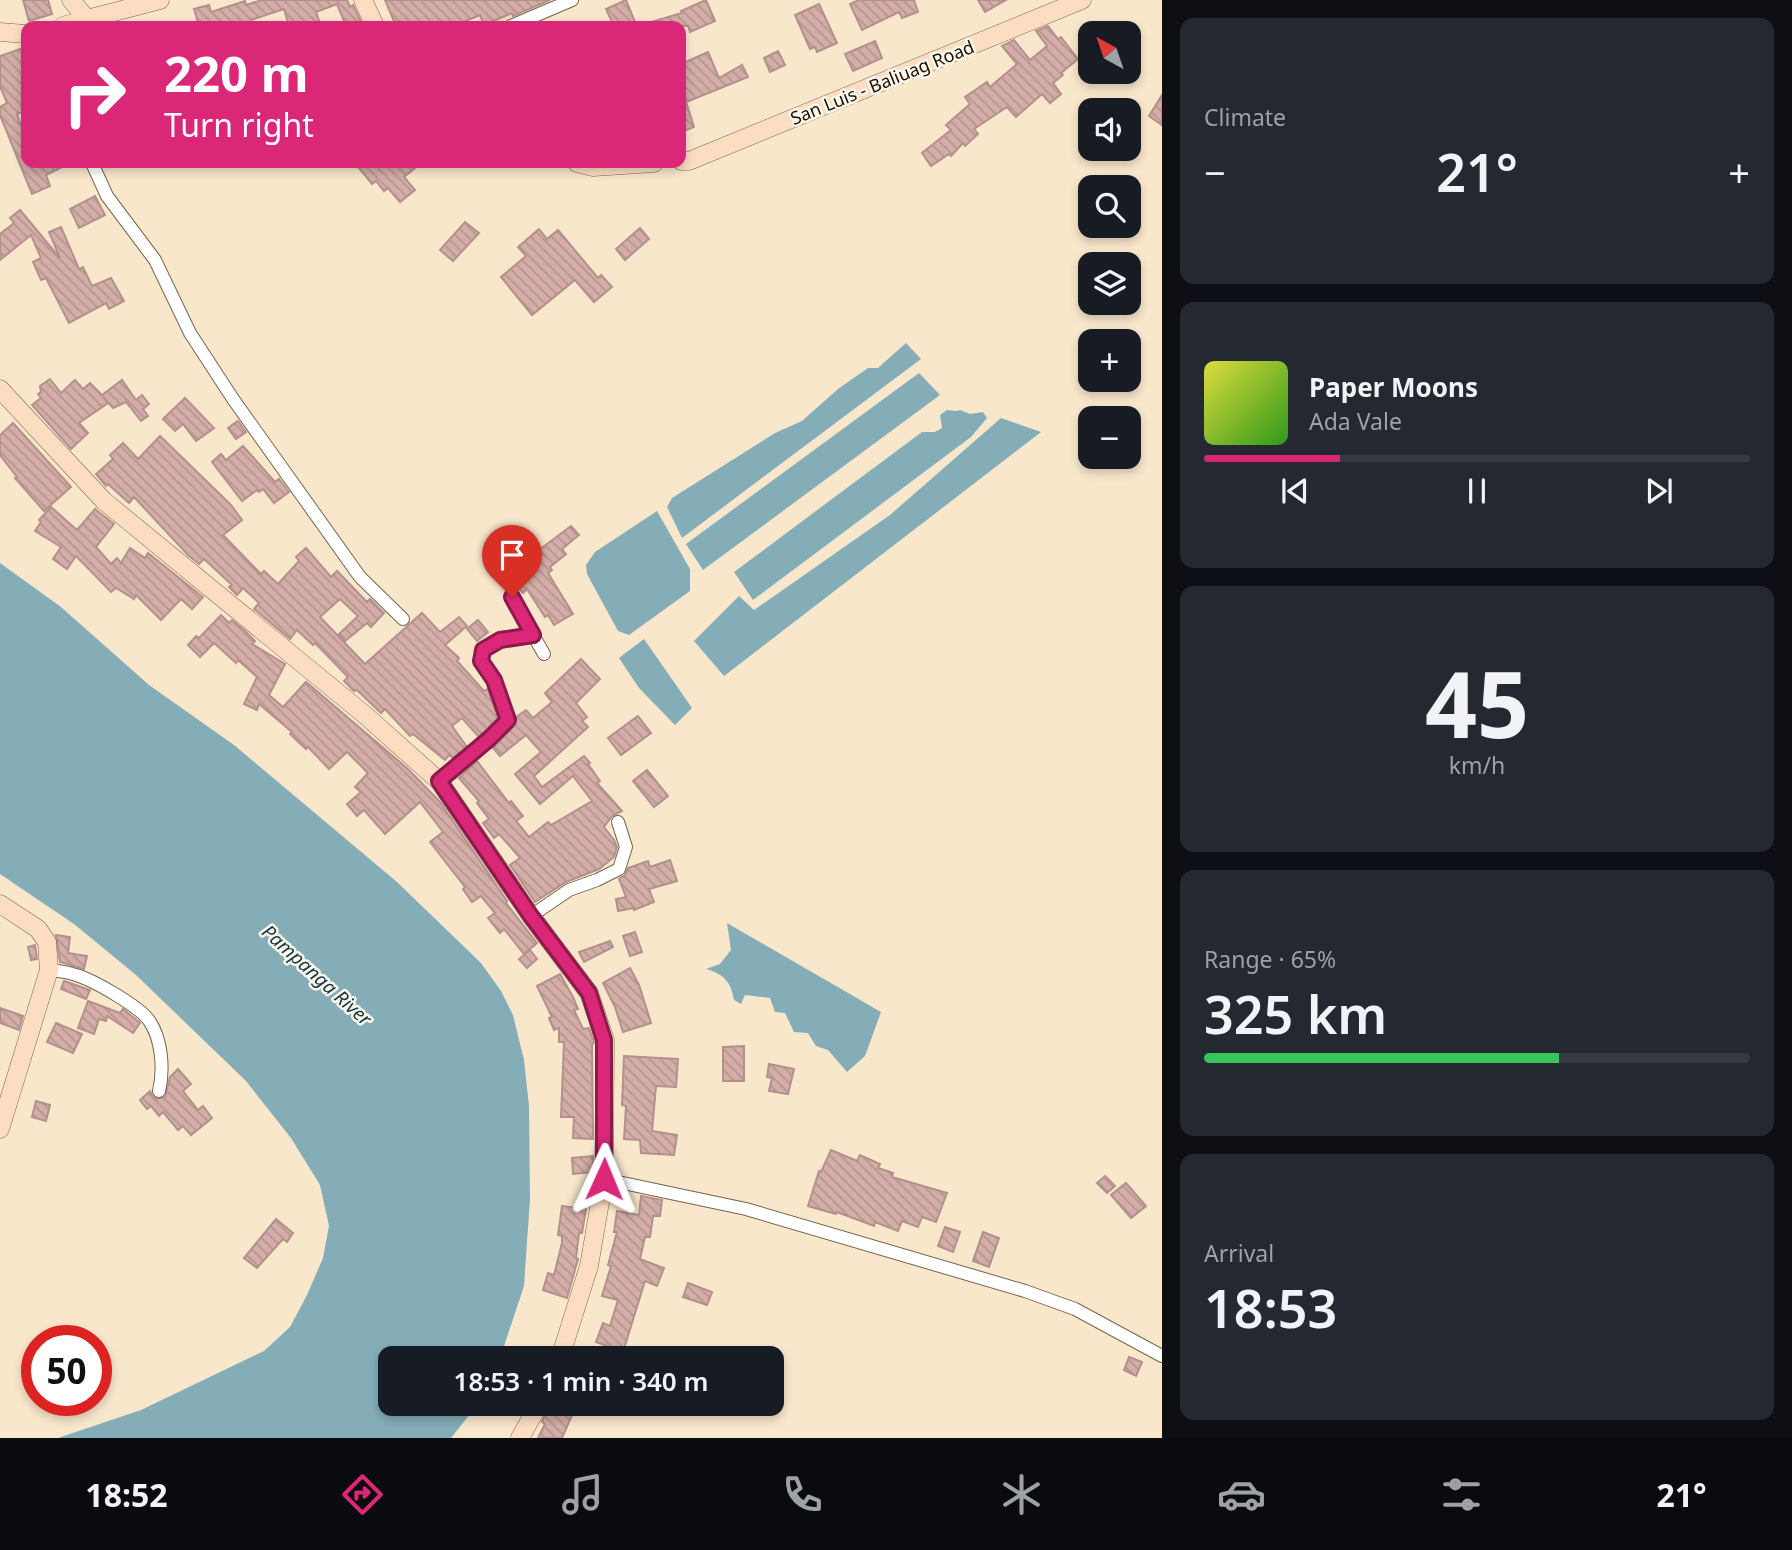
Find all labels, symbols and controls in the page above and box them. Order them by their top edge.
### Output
north arrow [1078,21,1141,84]
map controls [1078,21,1141,469]
street label: San Luis - Baliuag Road [787,34,977,130]
text: 220 m [164,40,309,106]
icon: right [49,49,140,140]
button: sound [1078,98,1141,161]
text: Climate [1204,101,1286,133]
text: Turn right [164,103,314,146]
text: 21° [1436,136,1518,207]
text: − [1204,146,1226,198]
text: + [1728,146,1750,198]
button: search [1078,175,1141,238]
button: layers [1078,252,1141,315]
button: + [1078,329,1141,392]
text: Paper Moons [1309,369,1478,405]
text: Ada Vale [1309,405,1402,437]
button: − [1078,406,1141,469]
icon: previous [1276,472,1314,510]
icon: pause [1458,472,1496,510]
icon: next [1640,472,1678,510]
pin [482,525,542,597]
icon: arrive [493,536,531,574]
text: 45 [1425,641,1529,765]
text: km/h [1449,749,1505,781]
water label: Pampanga River [256,919,379,1032]
text: Range · 65% [1204,943,1336,975]
text: 325 km [1204,978,1387,1049]
position arrow [567,1142,641,1216]
text: Arrival [1204,1237,1274,1269]
text: 18:53 [1204,1272,1337,1343]
speed limit sign: 50 [21,1325,112,1416]
text: 18:53 · 1 min · 340 m [454,1363,708,1399]
icon: directions [338,1470,387,1519]
icon: music [558,1470,607,1519]
icon: phone [778,1470,827,1519]
icon: climate [997,1470,1046,1519]
icon: car [1217,1470,1266,1519]
icon: filters [1437,1470,1486,1519]
text: 18:52 [85,1473,168,1516]
text: 21° [1656,1473,1707,1516]

